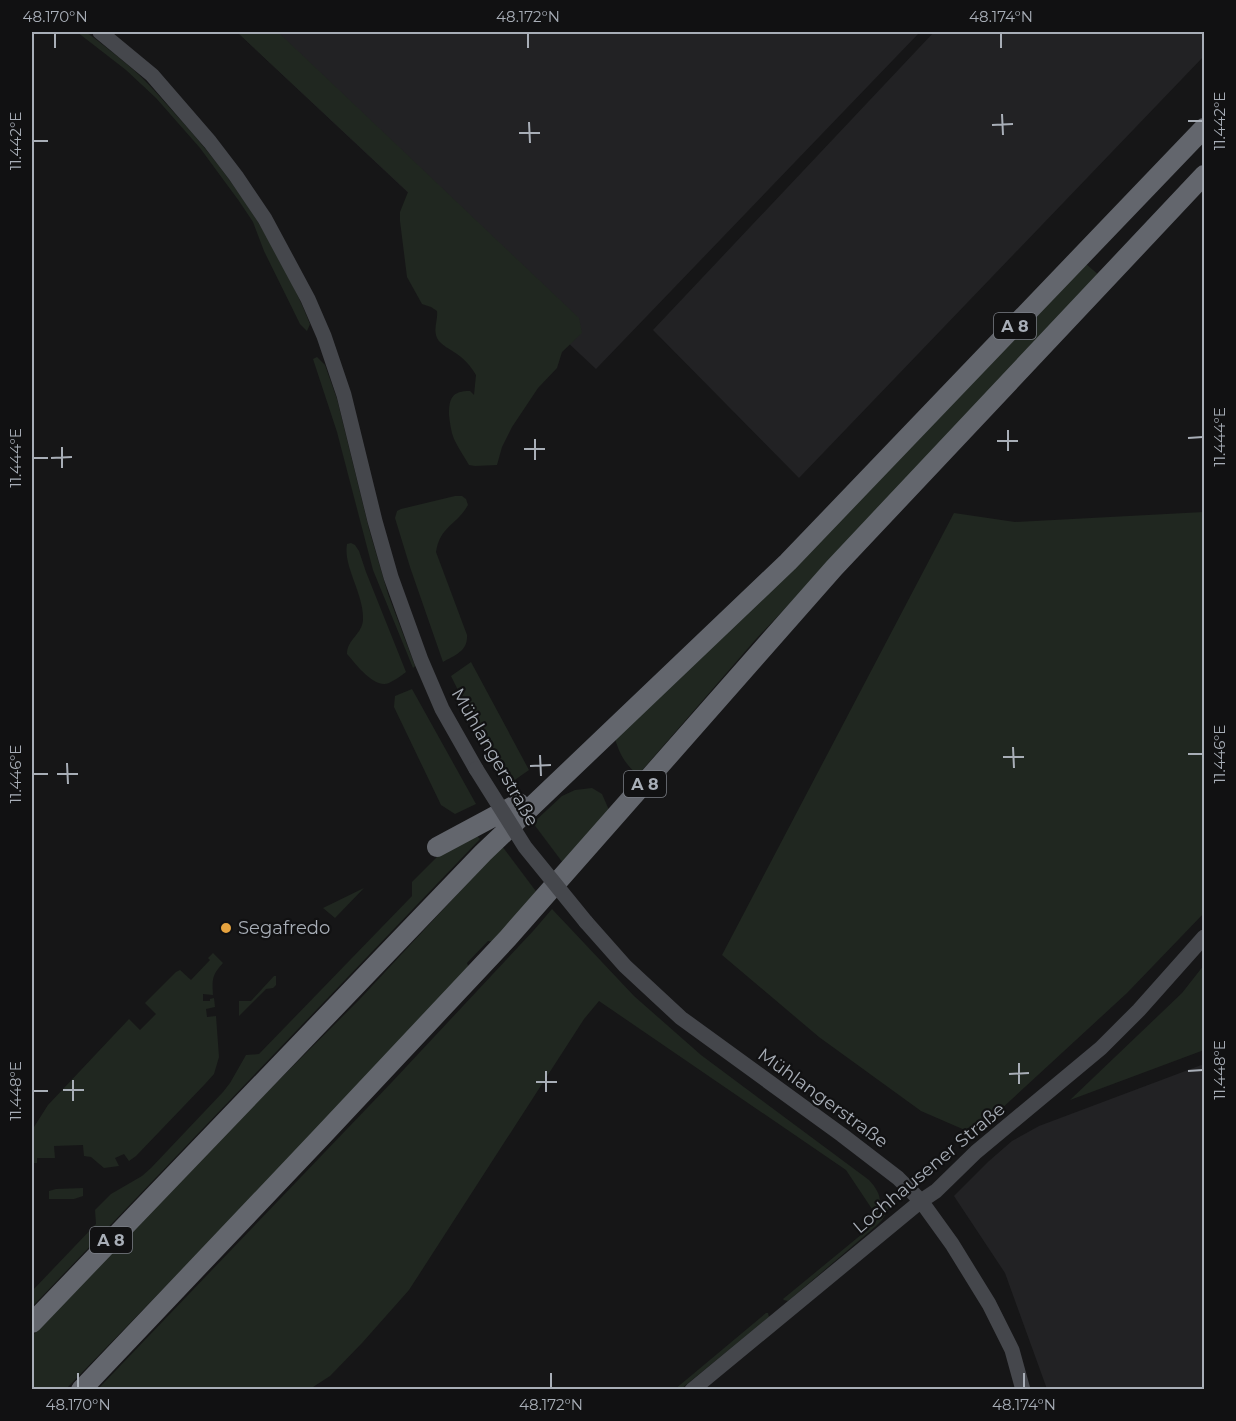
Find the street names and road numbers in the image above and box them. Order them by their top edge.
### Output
road number: A 8 [994,313,1036,339]
street label: Mühlangerstraße [447,684,543,830]
road number: A 8 [624,771,666,797]
street label: Mühlangerstraße [754,1043,892,1153]
street label: Lochhausener Straße [848,1098,1010,1238]
road number: A 8 [90,1227,132,1253]

